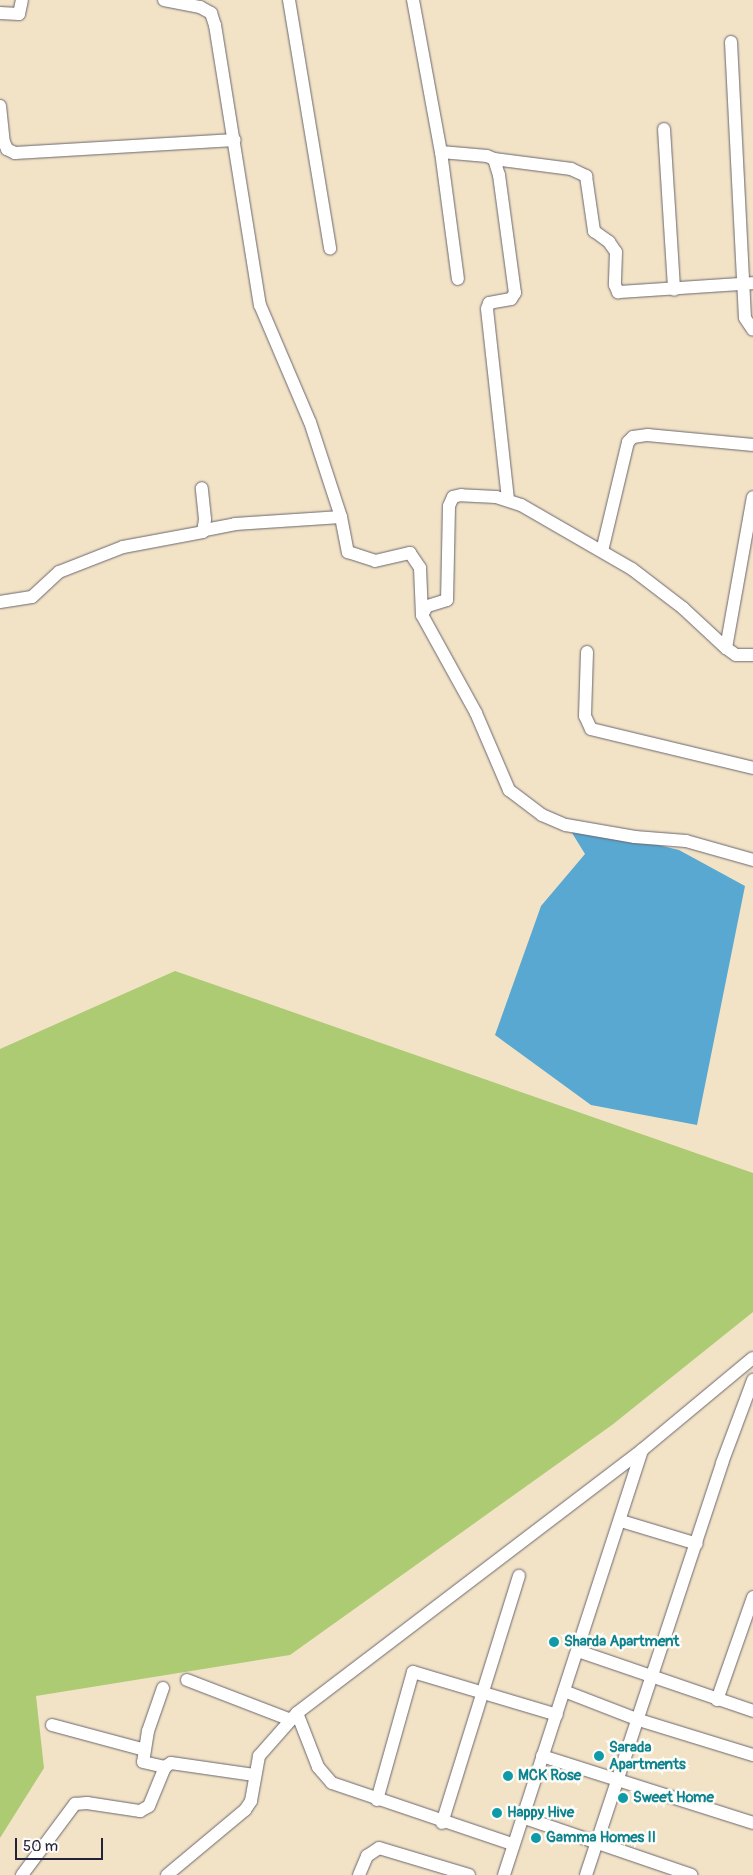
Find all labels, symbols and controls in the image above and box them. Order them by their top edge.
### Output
place label: Sharda Apartment [564,1633,679,1651]
marker: Sharda Apartment [548,1636,560,1648]
place label: Sarada Apartments [609,1738,686,1773]
marker: Sarada Apartments [593,1750,605,1762]
place label: MCK Rose [518,1767,581,1785]
marker: MCK Rose [502,1770,514,1782]
place label: Sweet Home [633,1789,714,1807]
marker: Sweet Home [617,1792,629,1804]
place label: Happy Hive [507,1804,574,1822]
marker: Happy Hive [491,1807,503,1819]
scale bar [18,1828,105,1860]
place label: Gamma Homes II [546,1829,656,1847]
marker: Gamma Homes II [530,1832,542,1844]
text: 50 m [23,1837,58,1856]

